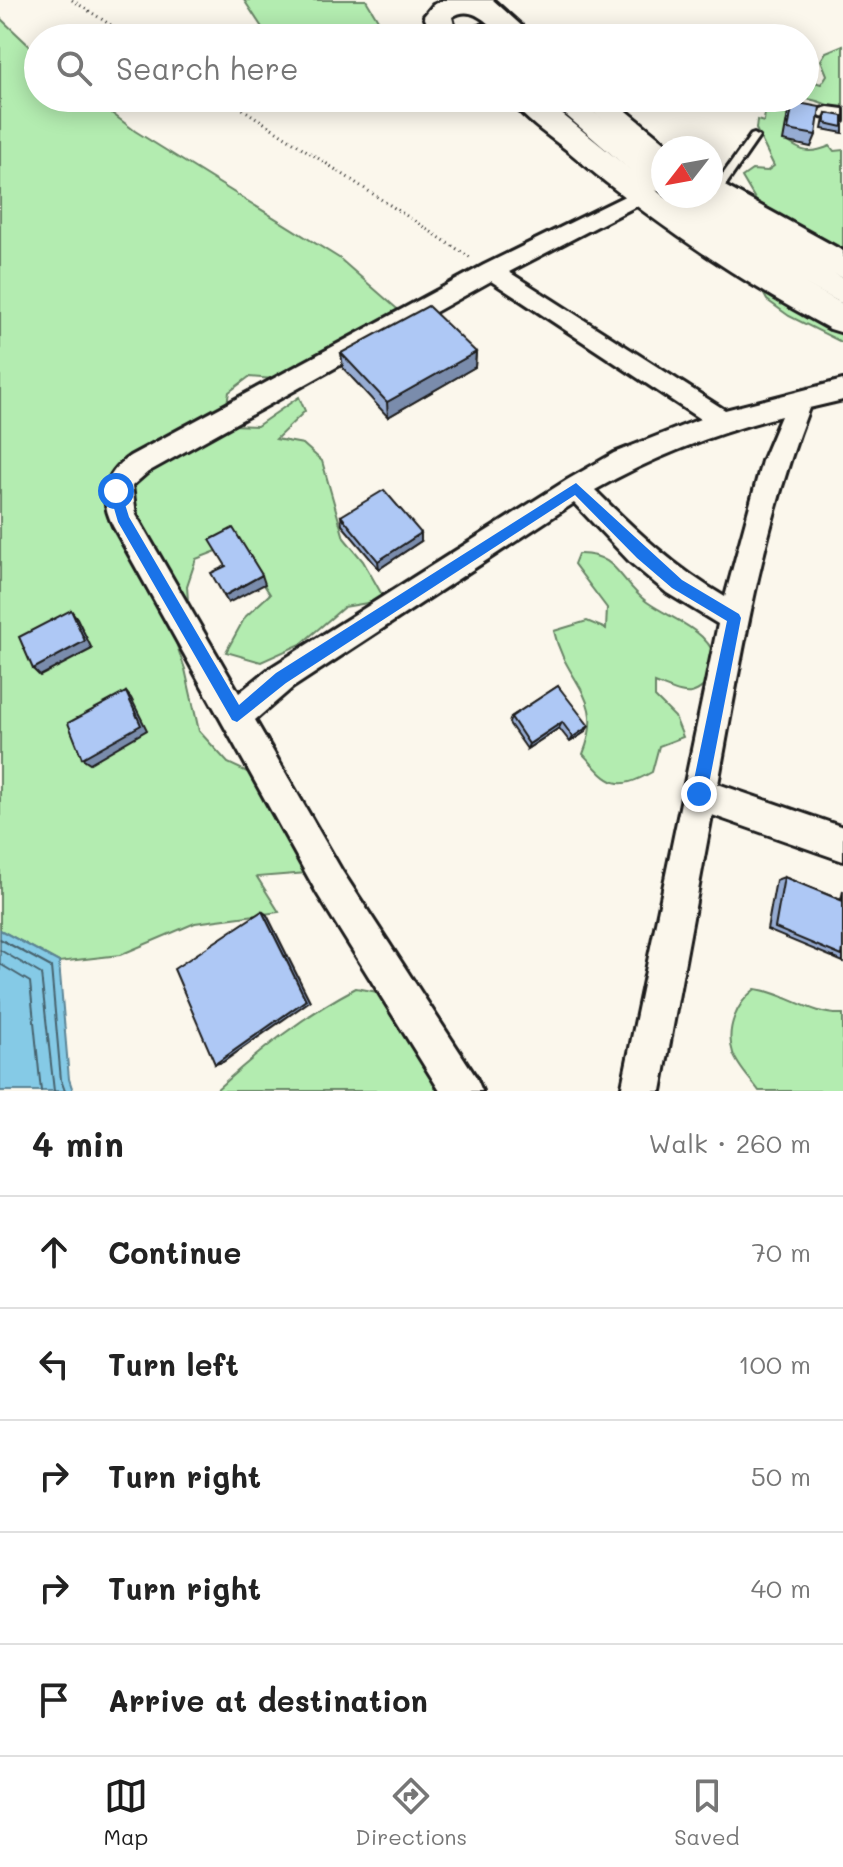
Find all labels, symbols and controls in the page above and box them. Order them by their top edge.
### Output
search box [24,24,819,112]
icon: search [52,46,96,90]
text: Search here [116,48,299,88]
north arrow [651,136,723,208]
route start [98,473,134,509]
route end [681,776,717,812]
text: 4 min [32,1121,124,1166]
text: Walk · 260 m [648,1126,811,1160]
icon: ahead [32,1230,76,1274]
text: Continue [108,1232,241,1272]
text: 70 m [751,1235,811,1269]
icon: left [32,1342,76,1386]
text: Turn left [108,1344,239,1384]
text: 100 m [738,1347,811,1381]
icon: right [32,1454,76,1498]
text: Turn right [108,1456,261,1496]
text: 50 m [751,1459,811,1493]
icon: right [32,1566,76,1610]
text: Turn right [108,1568,261,1608]
text: 40 m [751,1571,811,1605]
icon: arrive [32,1678,76,1722]
text: Arrive at destination [108,1680,428,1720]
tab: Map [104,1774,148,1851]
tab: Directions [355,1774,467,1851]
tab: Saved [674,1774,739,1851]

